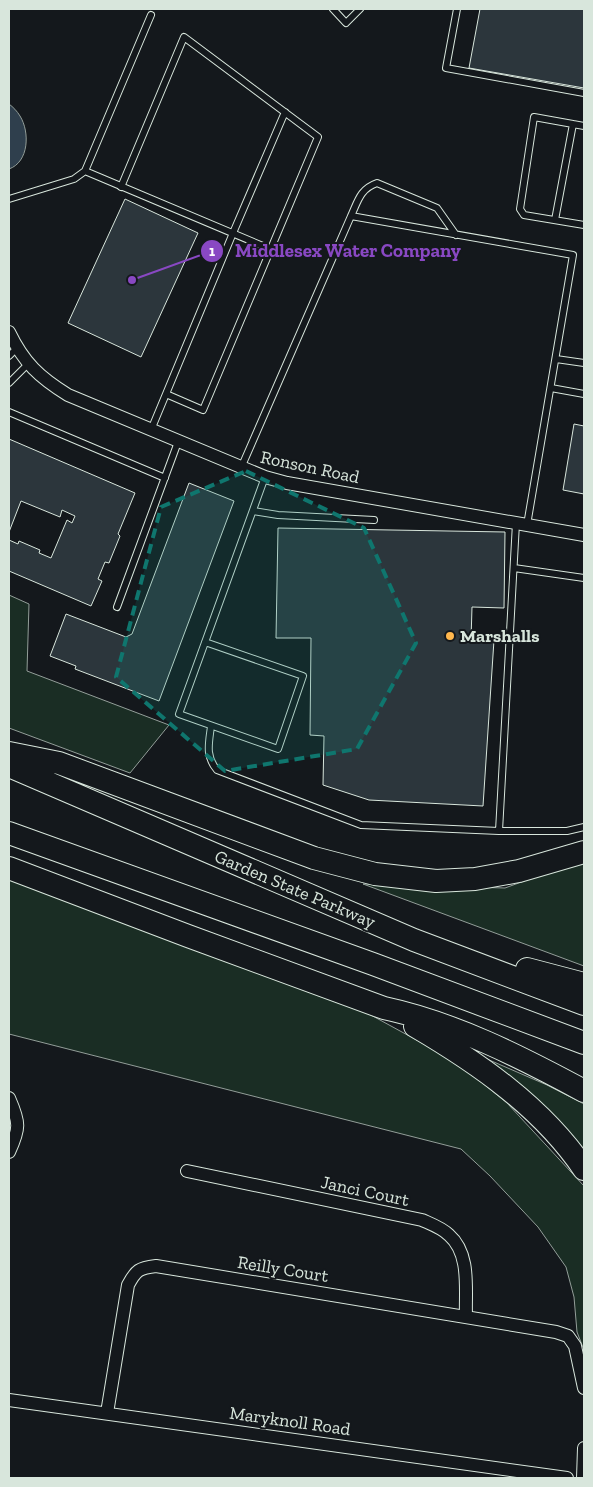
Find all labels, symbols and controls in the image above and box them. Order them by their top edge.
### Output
callout: Middlesex Water Company [199,234,471,268]
text: Middlesex Water Company [235,239,461,262]
text: 1 [209,242,215,260]
street label: Ronson Road [258,446,362,488]
place label: Marshalls [460,625,539,647]
marker: Marshalls [444,630,456,642]
street label: Garden State Parkway [211,845,380,933]
street label: Janci Court [319,1171,411,1211]
street label: Reilly Court [236,1251,330,1287]
street label: Maryknoll Road [228,1402,352,1440]

